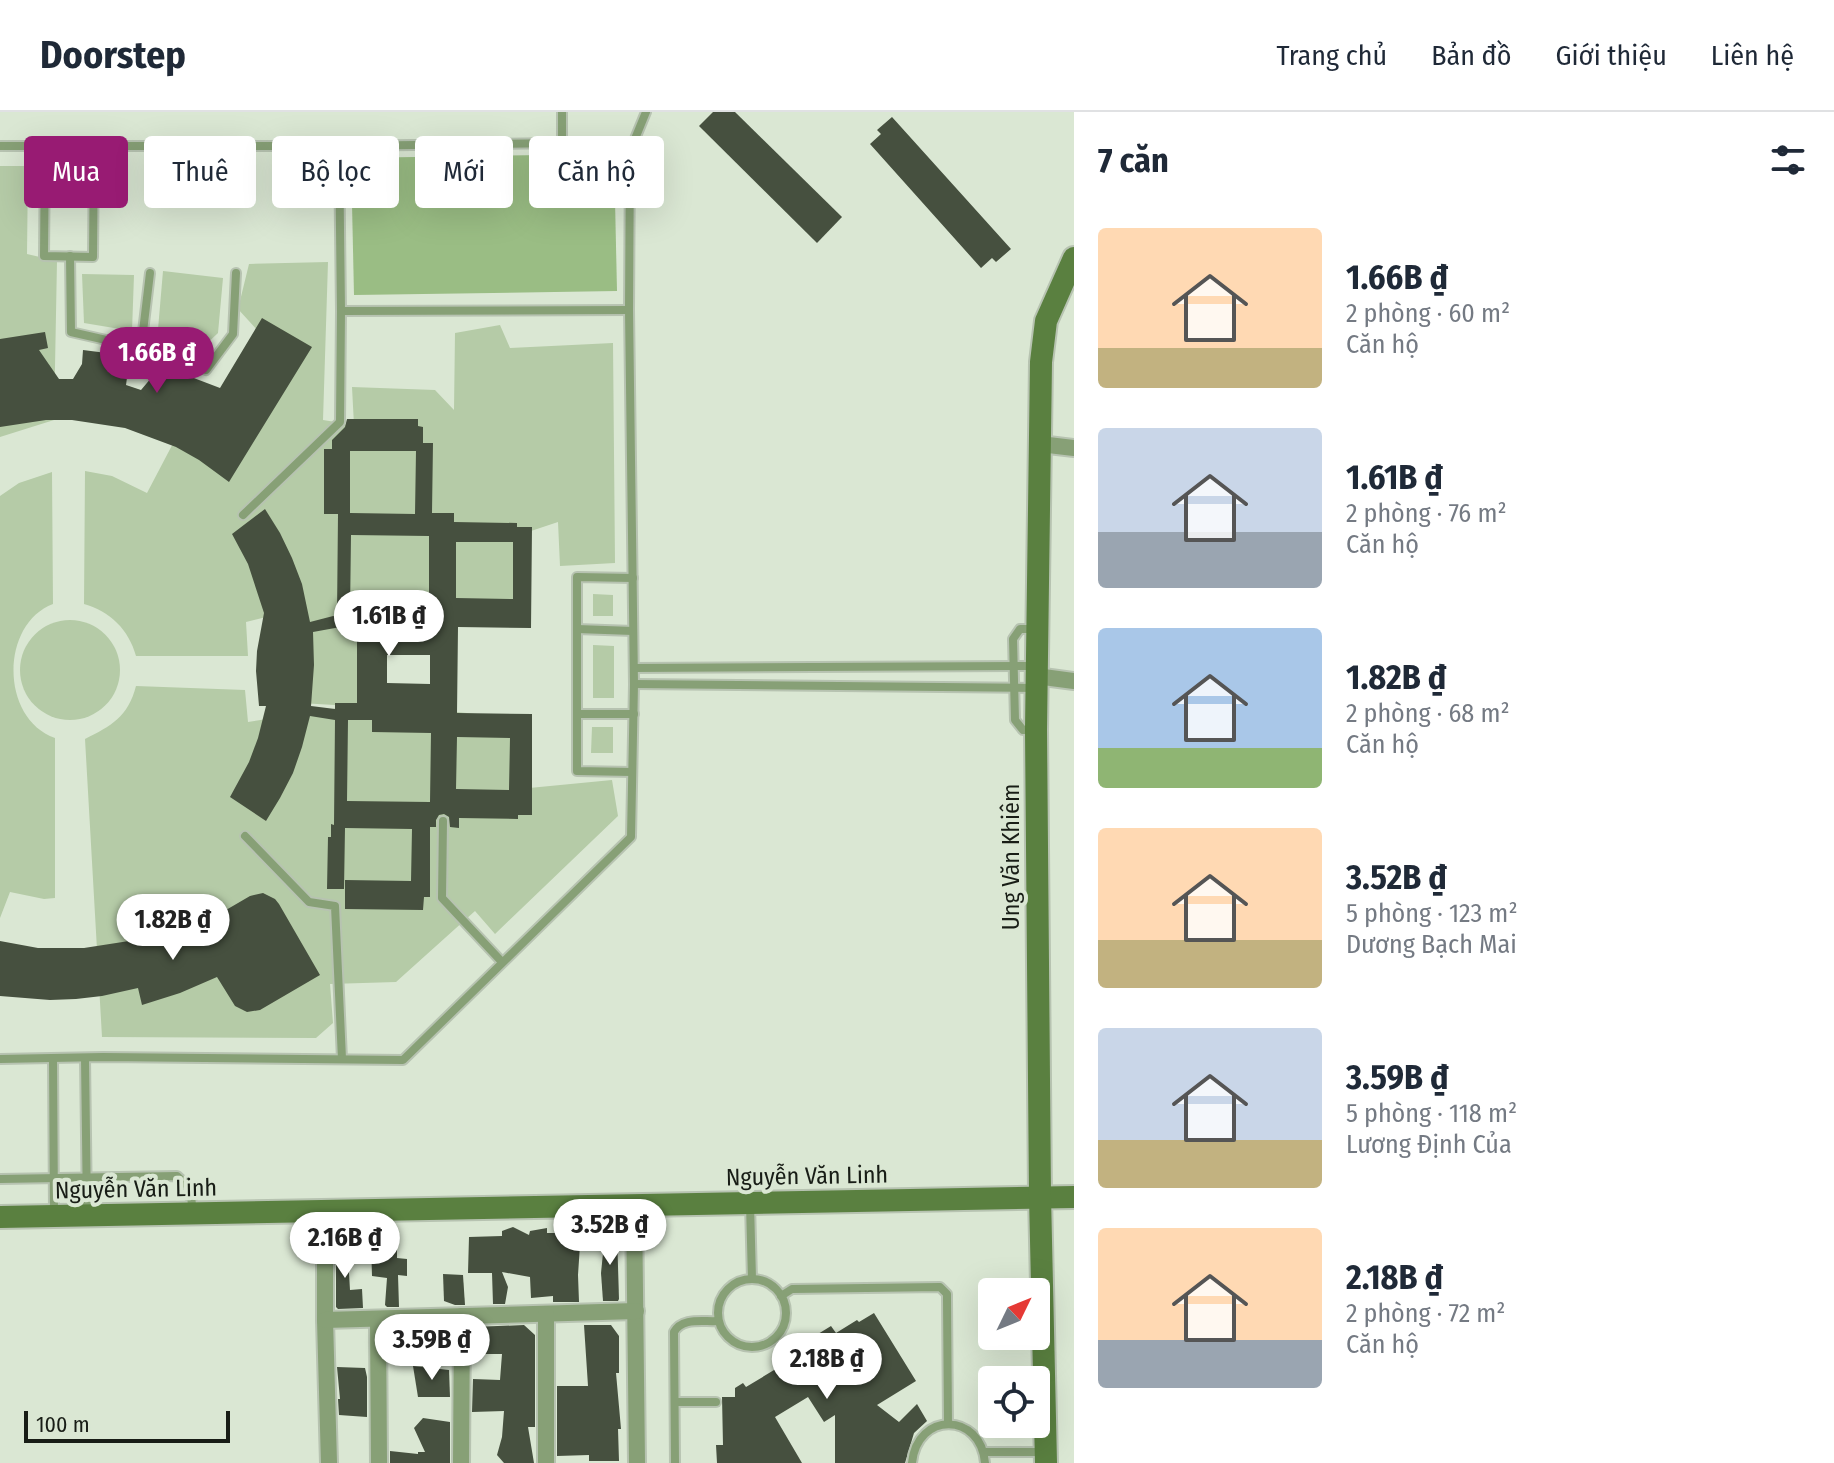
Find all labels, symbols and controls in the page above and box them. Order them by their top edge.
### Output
text: Doorstep [40,32,186,78]
text: Trang chủ [1277,39,1387,72]
text: Bản đồ [1431,39,1511,72]
text: Giới thiệu [1555,39,1667,72]
text: Liên hệ [1711,39,1794,72]
chip: Mua [24,136,128,208]
chip: Thuê [144,136,256,208]
chip: Bộ lọc [272,136,399,208]
chip: Mới [415,136,513,208]
chip: Căn hộ [529,136,664,208]
icon: filters [1766,138,1810,182]
text: 7 căn [1098,140,1169,181]
text: 1.66B ₫ [1346,257,1448,298]
icon: home [1162,260,1258,356]
text: 2 phòng · 60 m² [1346,298,1510,329]
pin: 1.66B ₫ [83,327,231,395]
text: Căn hộ [1346,329,1419,360]
text: 1.66B ₫ [118,337,196,368]
text: 1.61B ₫ [1346,457,1443,498]
icon: home [1162,460,1258,556]
text: 2 phòng · 76 m² [1346,498,1507,529]
text: Căn hộ [1346,529,1419,560]
pin: 1.61B ₫ [315,590,463,658]
text: 1.61B ₫ [352,600,426,631]
text: 1.82B ₫ [1346,657,1447,698]
icon: home [1162,660,1258,756]
text: 2 phòng · 68 m² [1346,698,1510,729]
text: Căn hộ [1346,729,1419,760]
street label: Ung Văn Khiêm [997,784,1025,930]
text: 3.52B ₫ [1346,857,1447,898]
icon: home [1162,860,1258,956]
pin: 1.82B ₫ [99,894,247,962]
text: 5 phòng · 123 m² [1346,898,1518,929]
text: 1.82B ₫ [135,904,211,935]
text: Dương Bạch Mai [1346,929,1517,960]
text: 3.59B ₫ [1346,1057,1449,1098]
icon: home [1162,1060,1258,1156]
text: 5 phòng · 118 m² [1346,1098,1517,1129]
text: Lương Định Của [1346,1129,1512,1160]
street label: Nguyễn Văn Linh [726,1161,888,1191]
street label: Nguyễn Văn Linh [55,1174,217,1204]
pin: 3.52B ₫ [536,1199,684,1267]
text: 3.52B ₫ [571,1209,649,1240]
pin: 2.16B ₫ [271,1212,419,1280]
text: 2.16B ₫ [308,1222,382,1253]
text: 2.18B ₫ [1346,1257,1443,1298]
icon: home [1162,1260,1258,1356]
north arrow [978,1278,1050,1350]
map controls [978,1278,1050,1438]
text: 2 phòng · 72 m² [1346,1298,1506,1329]
pin: 3.59B ₫ [358,1314,506,1382]
text: 3.59B ₫ [393,1324,471,1355]
text: Căn hộ [1346,1329,1419,1360]
pin: 2.18B ₫ [753,1333,901,1401]
text: 2.18B ₫ [790,1343,864,1374]
button: locate [978,1366,1050,1438]
scale bar [24,1407,230,1443]
text: 100 m [36,1411,90,1438]

